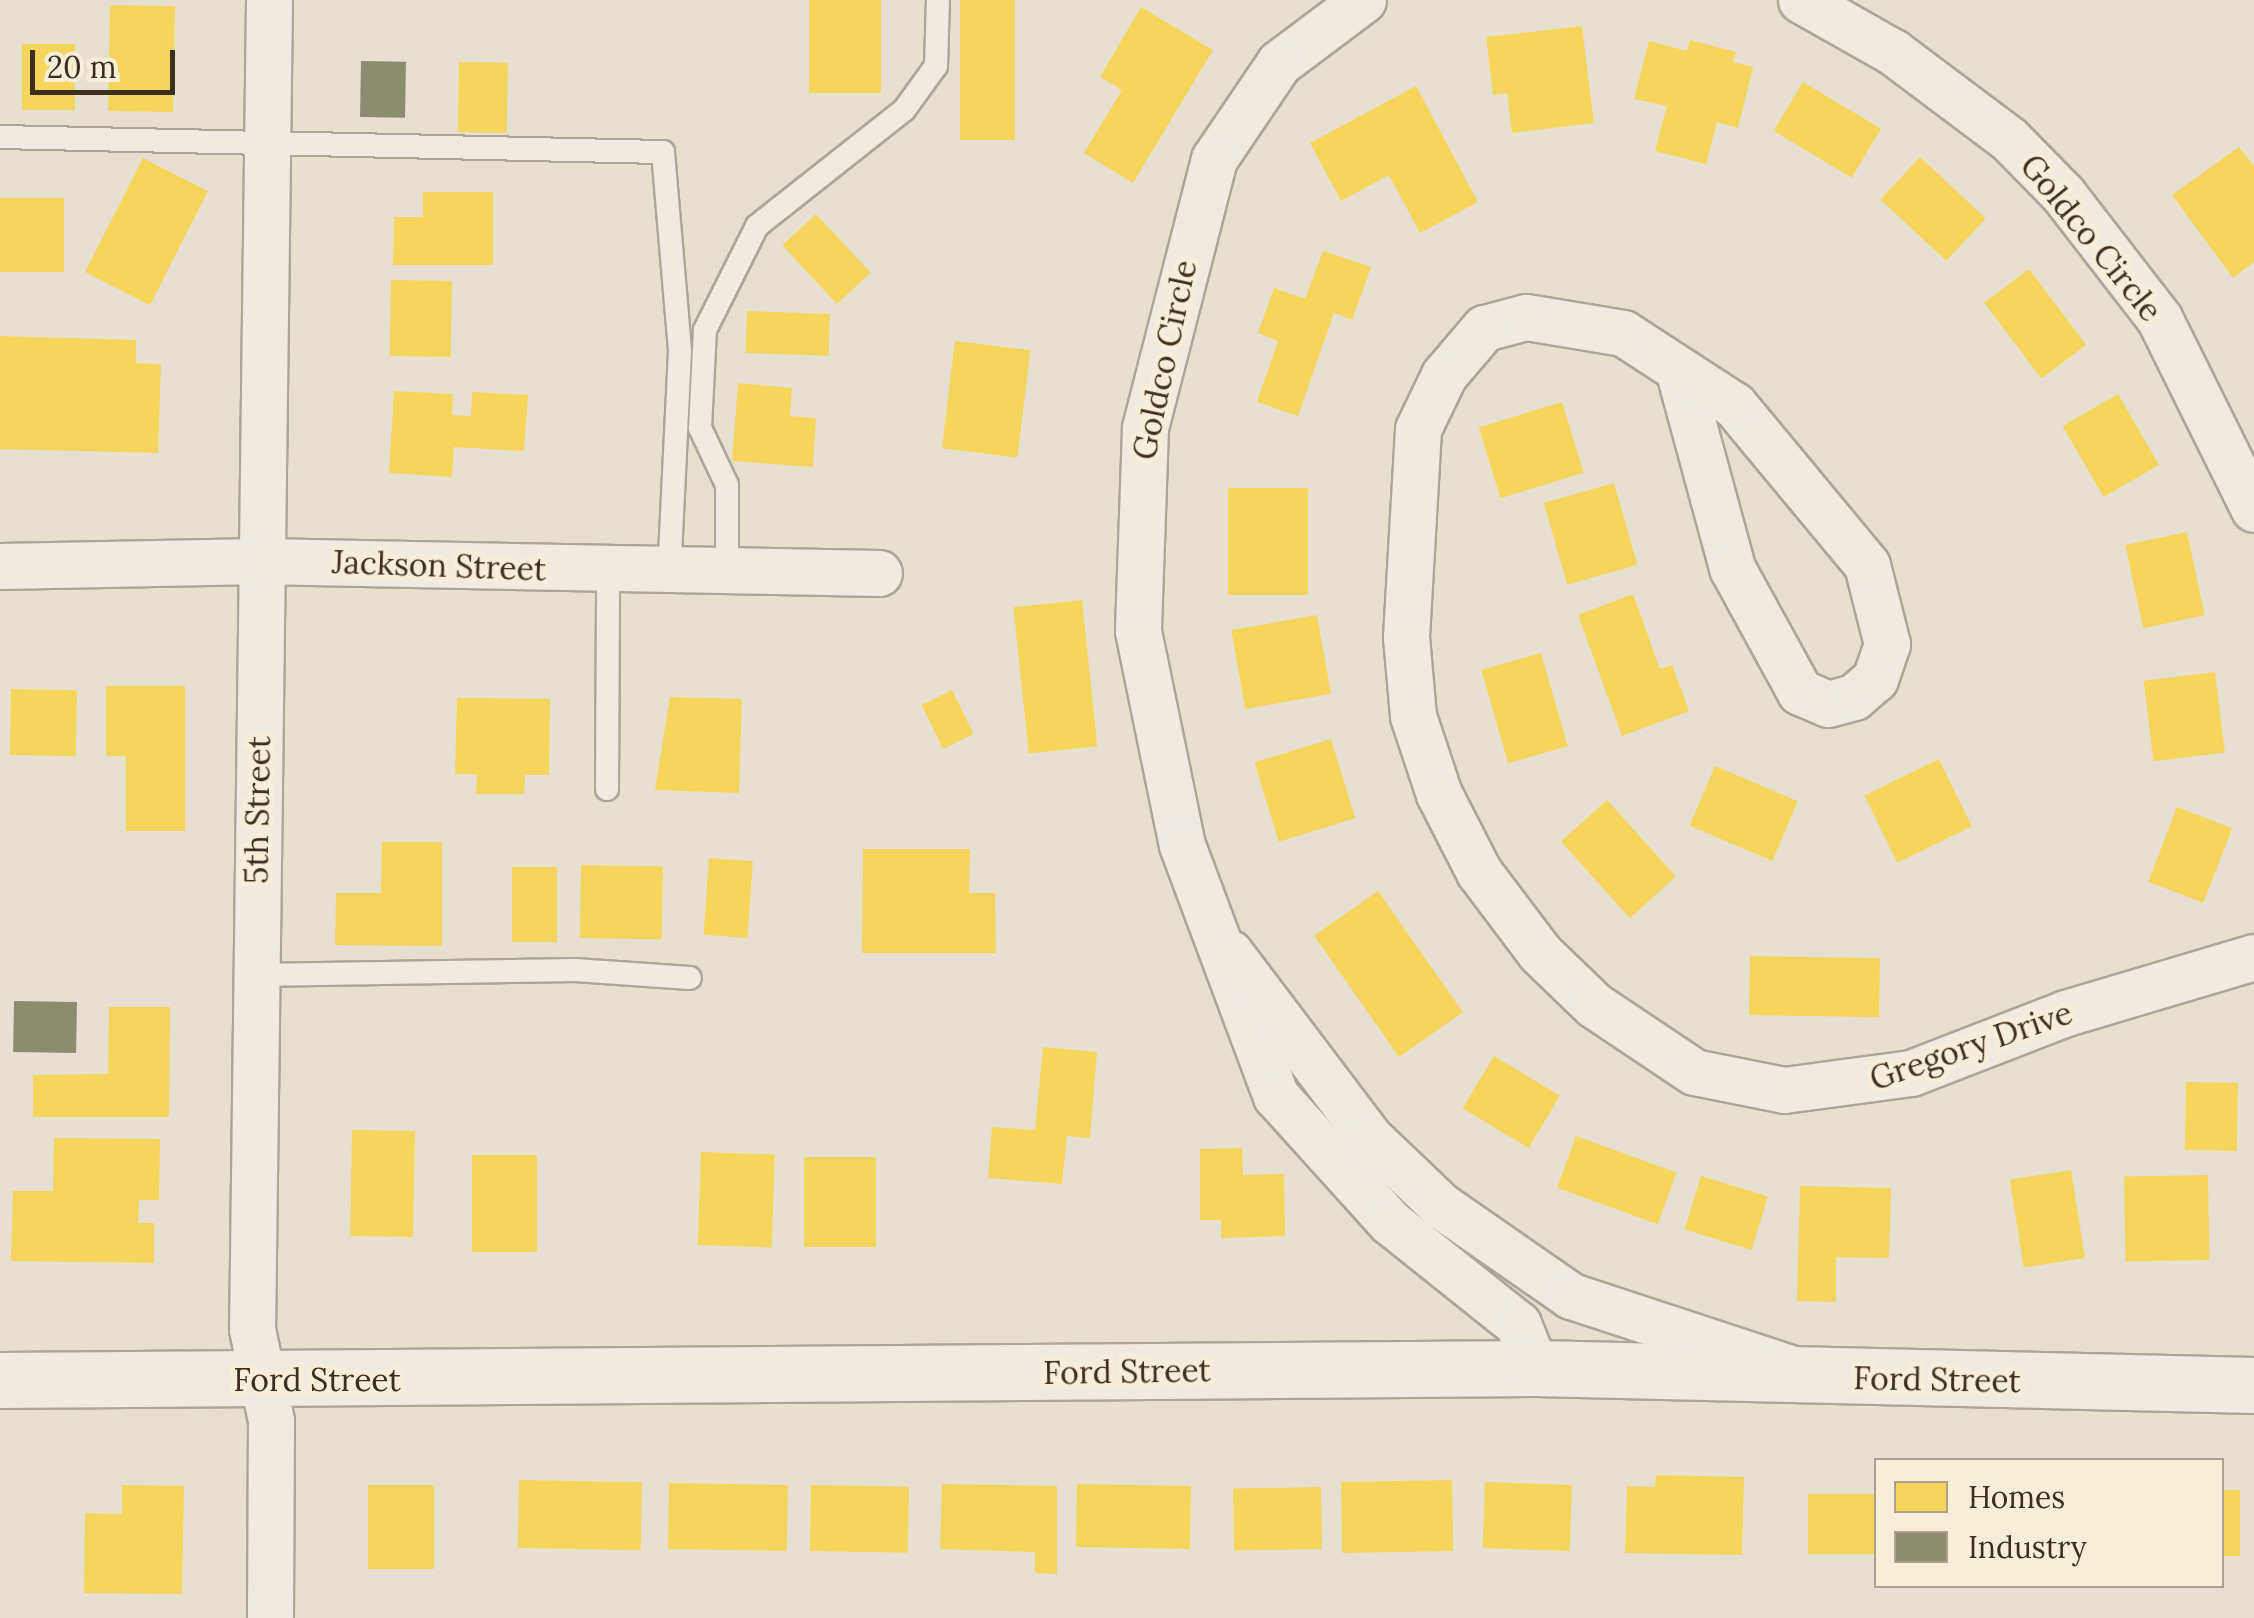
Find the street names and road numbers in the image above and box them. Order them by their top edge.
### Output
street label: Goldco Circle [2012,147,2170,329]
street label: Goldco Circle [1125,257,1205,463]
street label: Jackson Street [331,543,547,589]
street label: 5th Street [238,736,278,884]
street label: Gregory Drive [1865,993,2077,1099]
street label: Ford Street [1043,1351,1211,1393]
street label: Ford Street [1853,1359,2021,1401]
street label: Ford Street [233,1361,401,1399]

